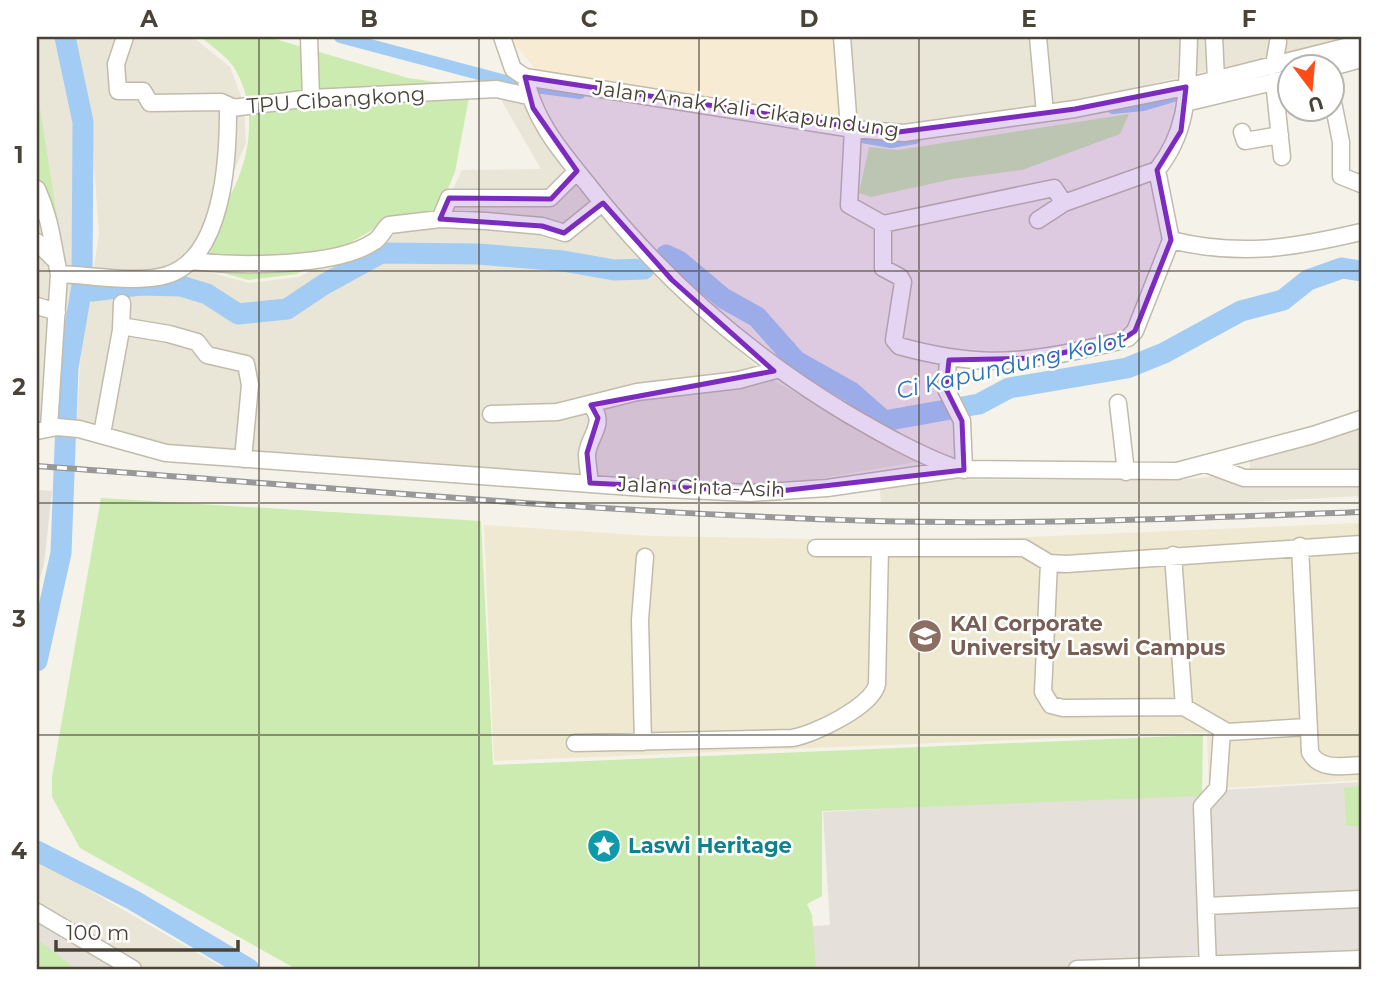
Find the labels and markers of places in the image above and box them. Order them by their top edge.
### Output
place label: KAI Corporate University Laswi Campus [950,611,1225,660]
school or university icon: KAI Corporate University Laswi Campus [906,617,944,655]
place icon: Laswi Heritage [585,827,623,865]
place label: Laswi Heritage [628,833,792,858]

